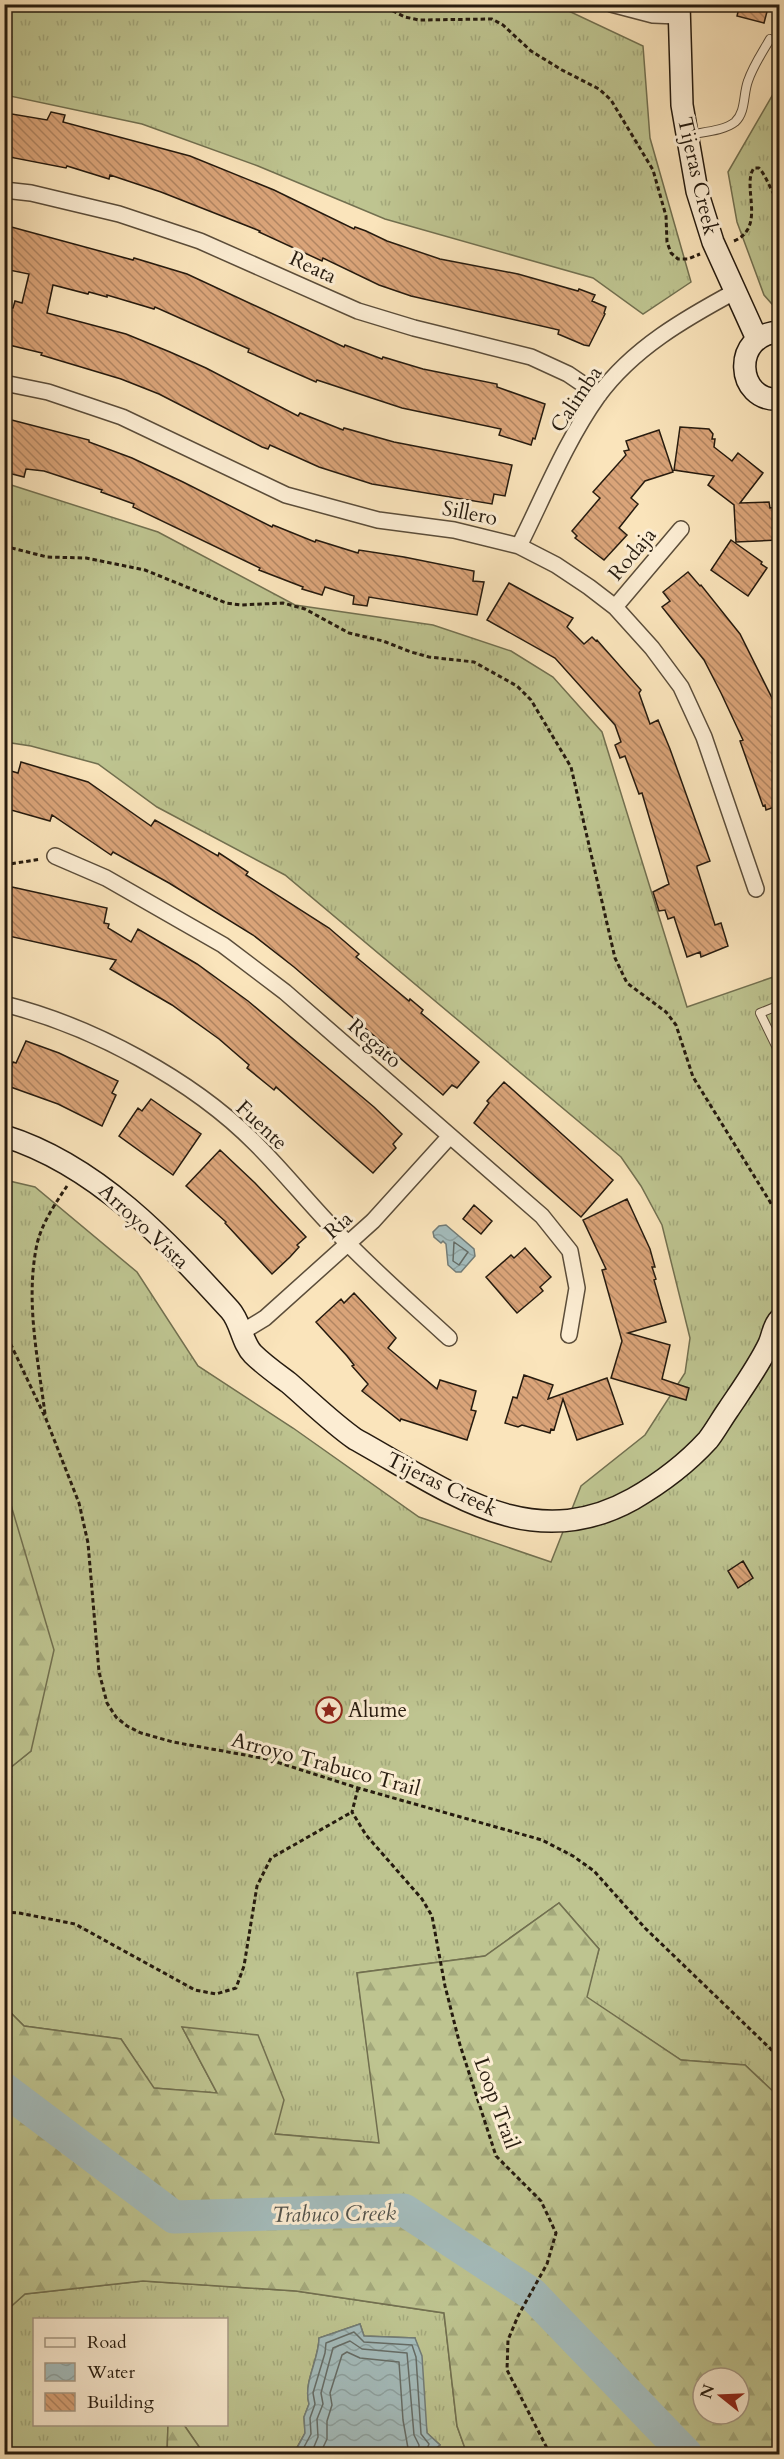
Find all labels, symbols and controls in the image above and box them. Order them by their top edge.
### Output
street label: Tijeras Creek [670,114,725,239]
street label: Reata [285,244,341,291]
street label: Calimba [544,360,609,438]
street label: Sillero [440,494,500,533]
street label: Rodaja [602,522,663,587]
street label: Regato [341,1012,408,1075]
street label: Fuente [229,1094,294,1157]
street label: Arroyo Vista [92,1177,195,1276]
street label: Ria [318,1205,359,1246]
street label: Tijeras Creek [381,1445,503,1524]
place icon: Alume [314,1695,344,1725]
place label: Alume [348,1696,407,1725]
street label: Arroyo Trabuco Trail [228,1725,424,1804]
street label: Loop Trail [467,2053,527,2153]
water label: Trabuco Creek [272,2198,396,2230]
legend [33,2318,228,2426]
text: Road [87,2330,127,2355]
text: Water [86,2360,136,2385]
north arrow [691,2366,751,2426]
text: N [695,2382,720,2402]
text: Building [87,2390,155,2415]

